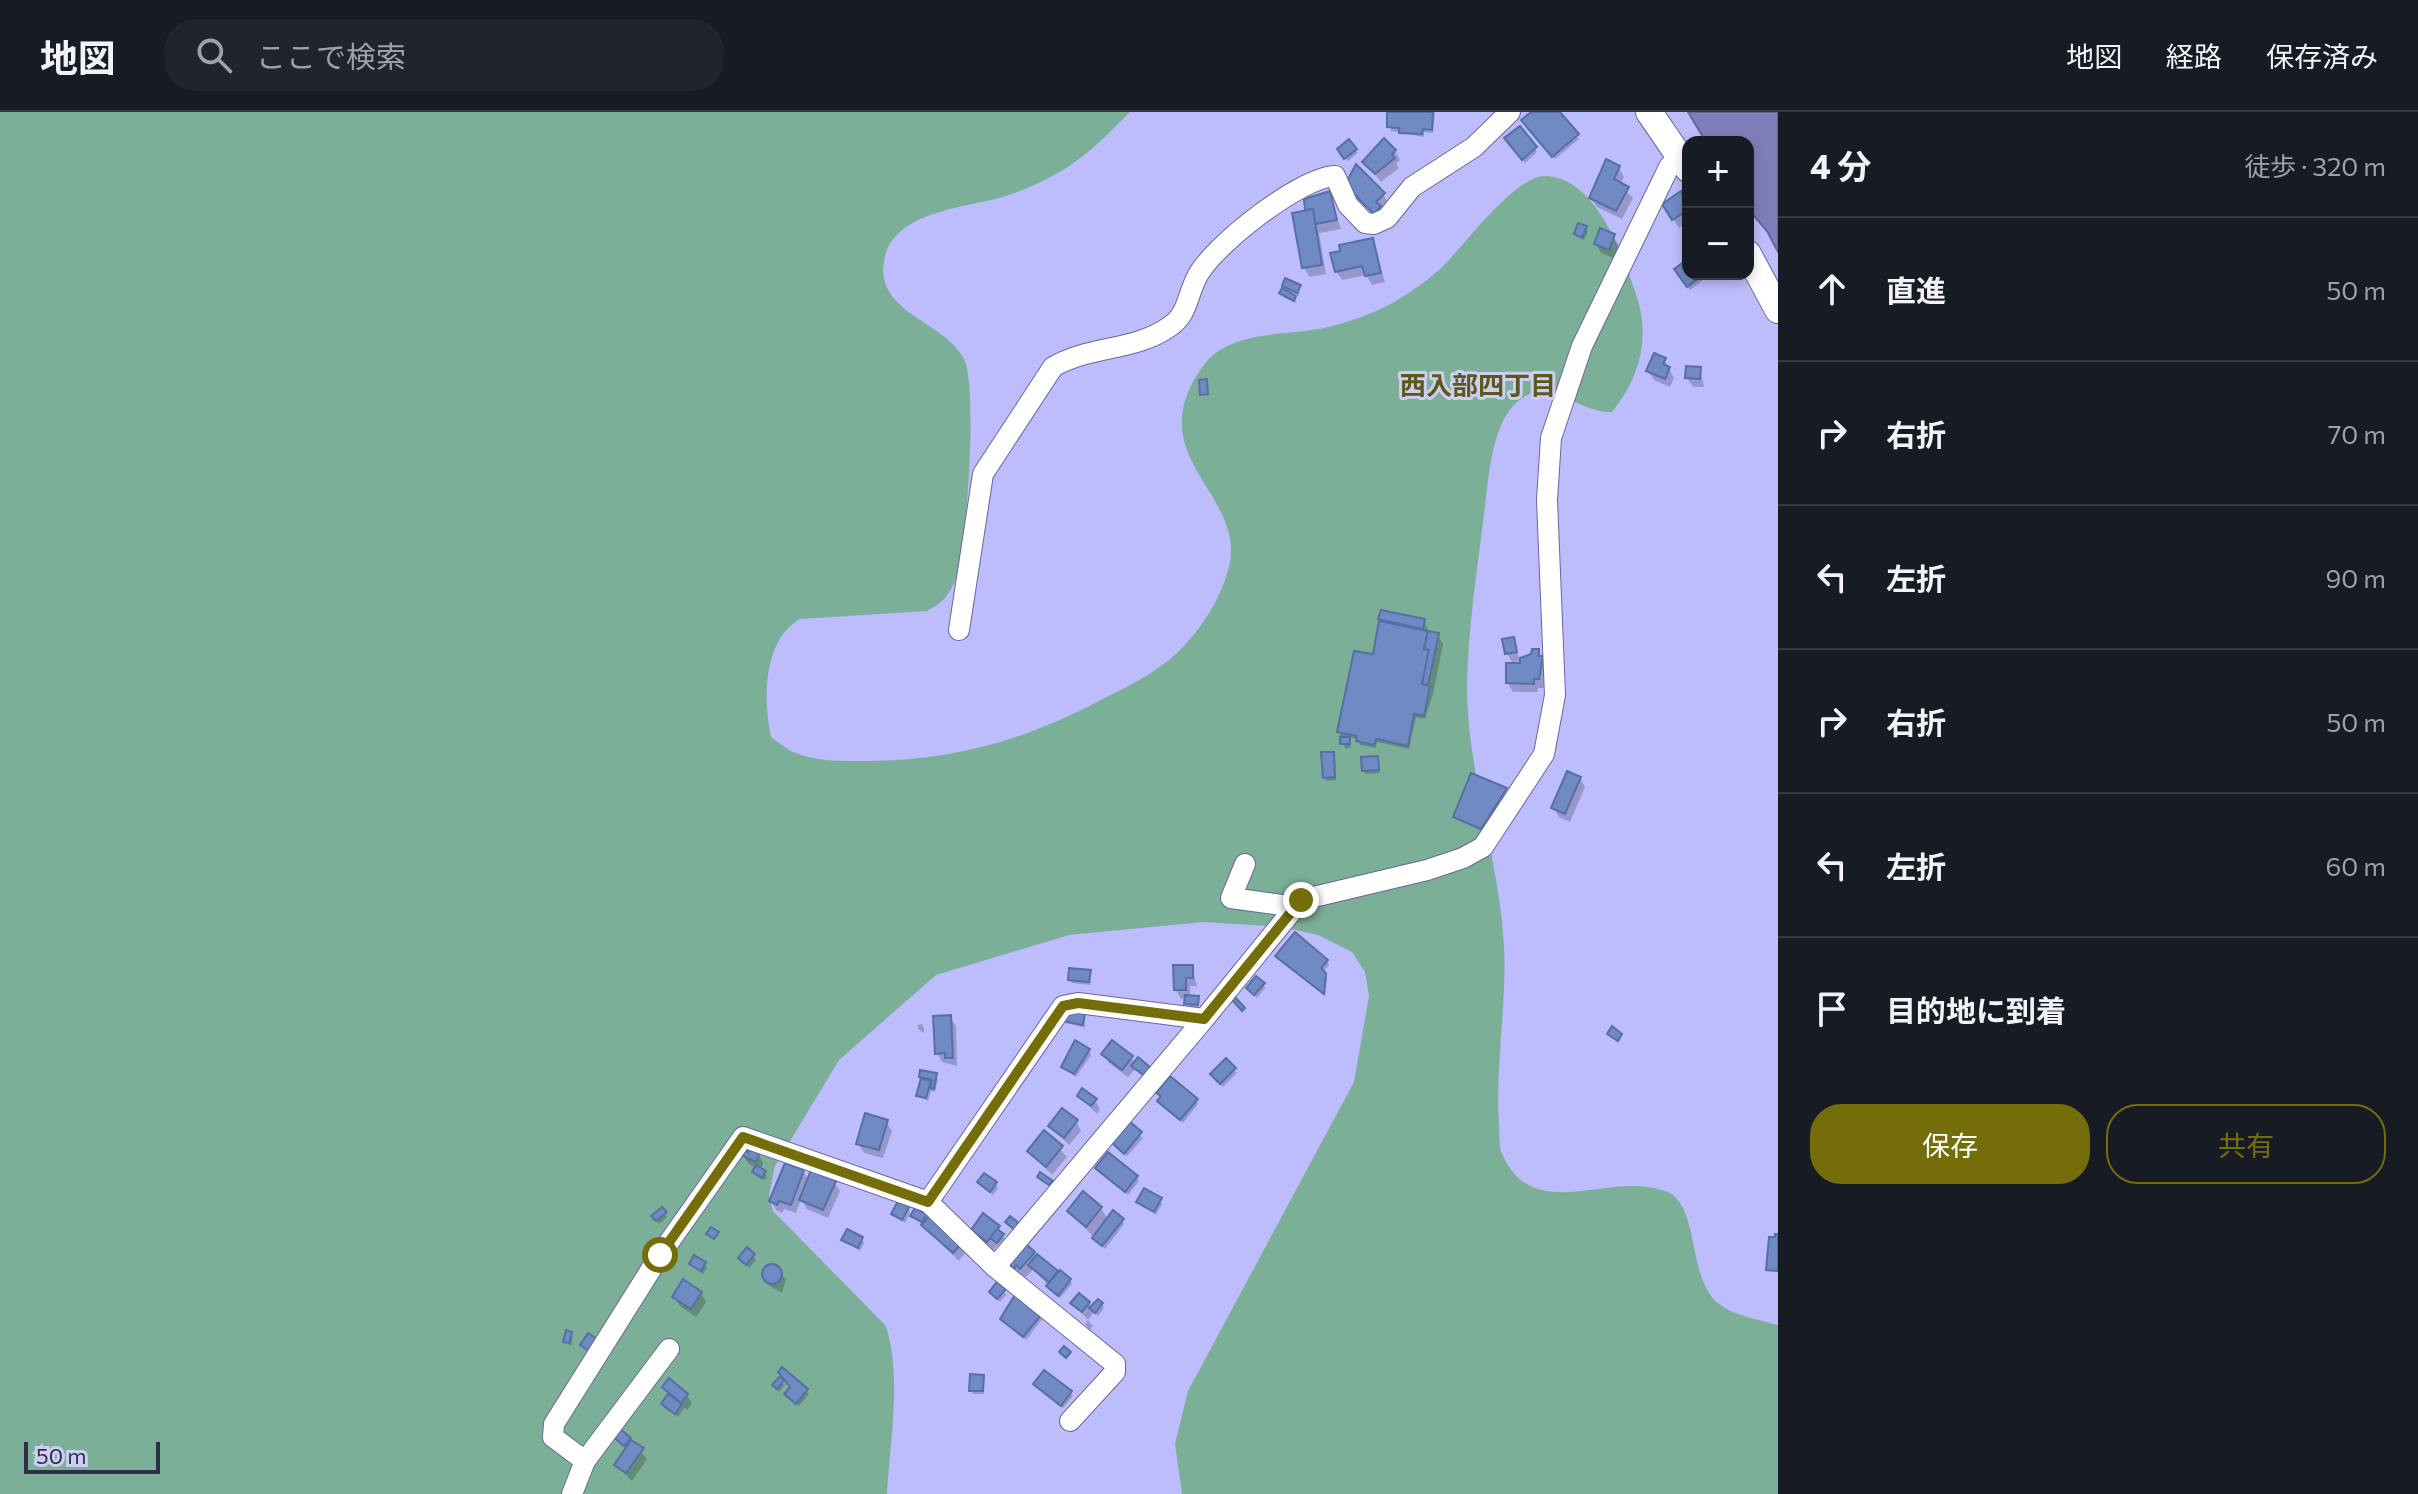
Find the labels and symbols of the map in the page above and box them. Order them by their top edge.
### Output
district label: 西入部四丁目 [1400,369,1556,400]
route end [1283,882,1319,918]
route start [642,1237,678,1273]
scale bar [24,1438,160,1474]

